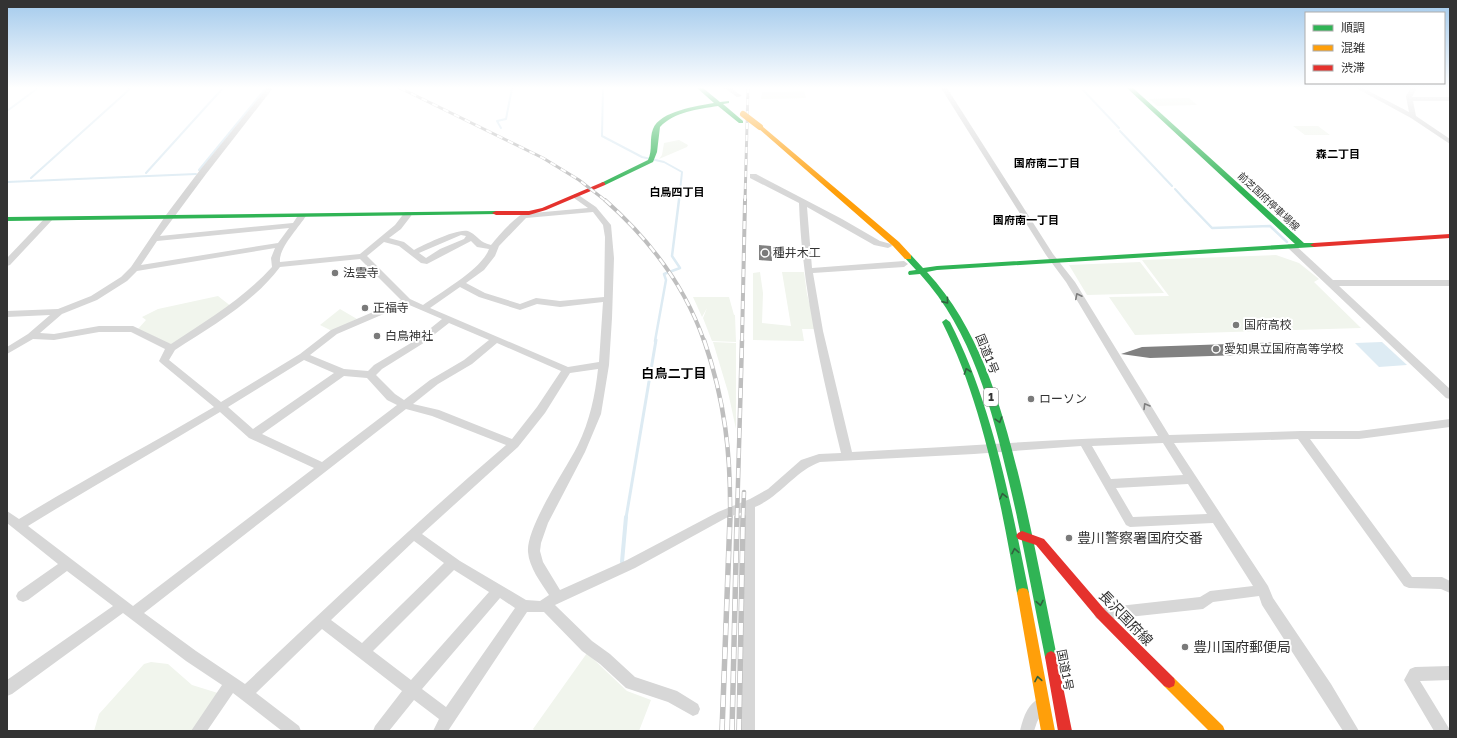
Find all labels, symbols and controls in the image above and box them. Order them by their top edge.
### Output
legend [1305,12,1445,84]
text: 順調 [1341,20,1365,35]
text: 混雑 [1341,40,1365,55]
text: 渋滞 [1341,60,1365,75]
district label: 森二丁目 [1316,147,1360,160]
district label: 国府南二丁目 [1014,156,1080,169]
street label: 前芝国府停車場線 [1236,169,1302,233]
district label: 白鳥四丁目 [650,185,705,198]
district label: 国府南一丁目 [993,213,1059,226]
place label: 種井木工 [773,245,821,260]
marker: 種井木工 [760,248,770,258]
place label: 法雲寺 [343,265,379,280]
marker: 法雲寺 [330,268,340,278]
one-way arrow [1075,292,1083,300]
one-way arrow [942,297,949,304]
place label: 正福寺 [373,300,409,315]
marker: 正福寺 [360,303,370,313]
place label: 国府高校 [1244,317,1292,332]
marker: 国府高校 [1231,320,1241,330]
place label: 白鳥神社 [385,328,433,343]
marker: 白鳥神社 [372,331,382,341]
street label: 国道1号 [973,332,1002,376]
place label: 愛知県立国府高等学校 [1224,341,1344,356]
marker: 愛知県立国府高等学校 [1211,344,1221,354]
district label: 白鳥二丁目 [641,365,707,381]
one-way arrow [963,368,971,375]
road number: 1 [984,388,998,406]
place label: ローソン [1039,391,1087,406]
marker: ローソン [1026,394,1036,404]
one-way arrow [1143,403,1150,410]
one-way arrow [994,416,1003,423]
one-way arrow [999,493,1007,499]
place label: 豊川警察署国府交番 [1077,529,1203,546]
marker: 豊川警察署国府交番 [1064,533,1074,543]
one-way arrow [1011,548,1020,554]
street label: 長沢国府線 [1096,587,1157,649]
one-way arrow [1035,600,1043,606]
place label: 豊川国府郵便局 [1193,638,1291,655]
marker: 豊川国府郵便局 [1180,642,1190,652]
street label: 国道1号 [1054,648,1077,692]
one-way arrow [1035,676,1043,682]

